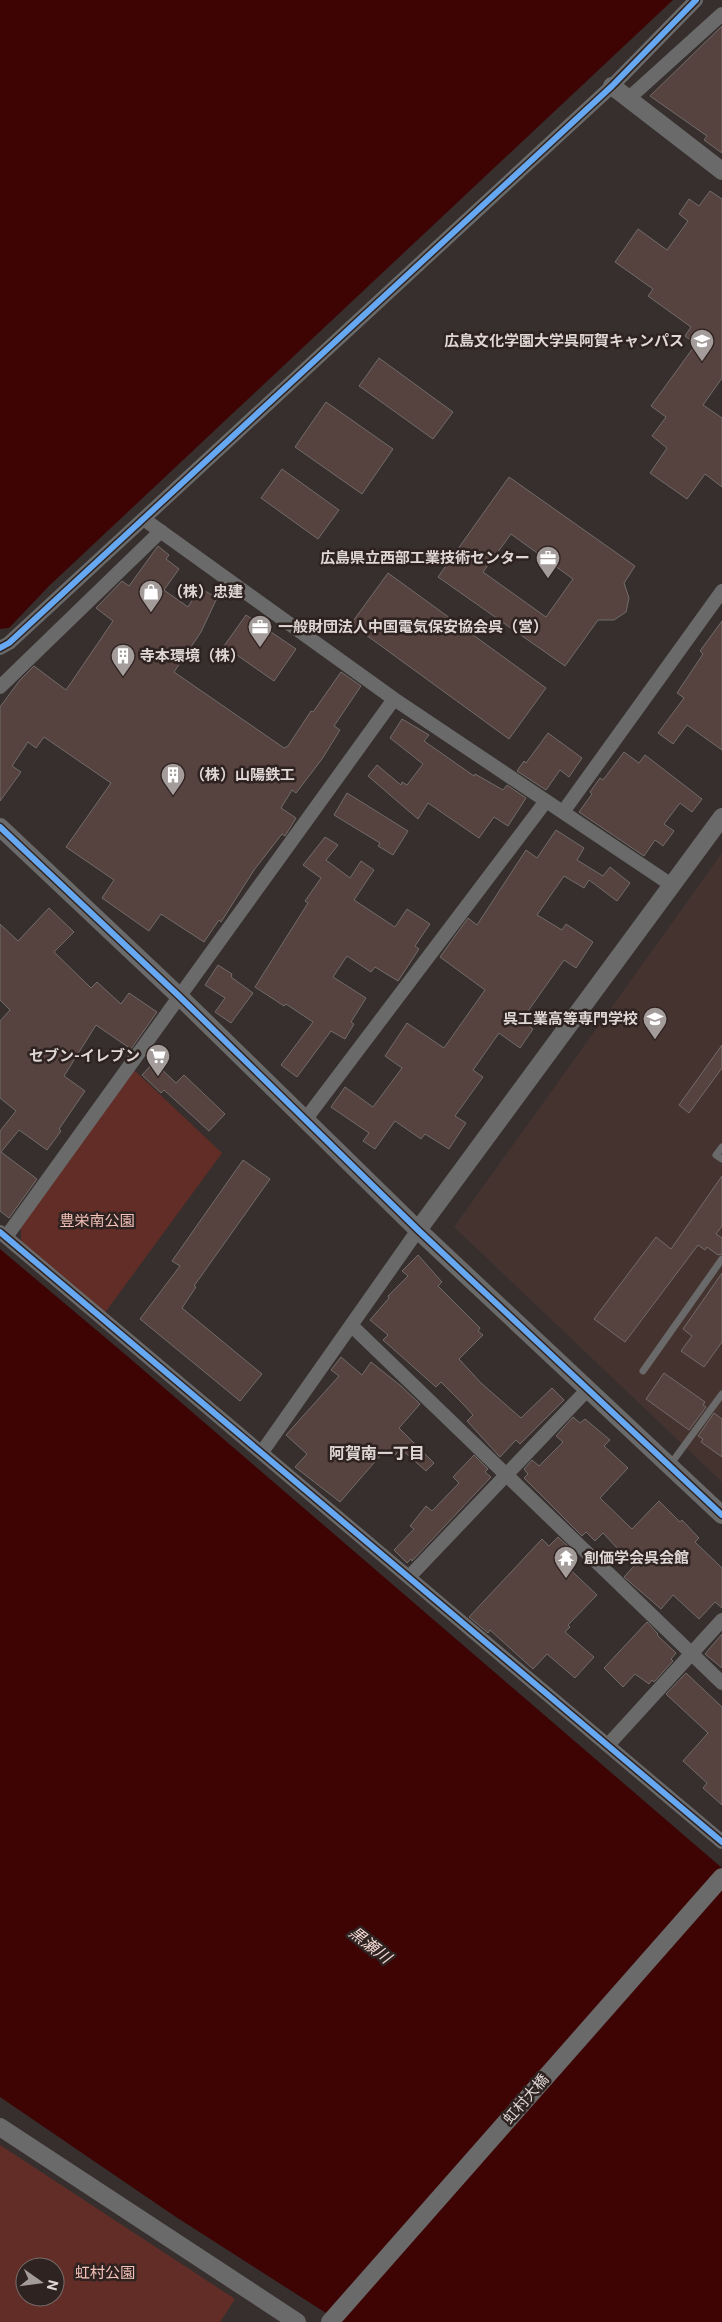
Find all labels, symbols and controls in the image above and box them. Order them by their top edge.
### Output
school or university icon: 広島文化学園大学呉阿賀キャンパス [689,328,715,362]
place label: 広島文化学園大学呉阿賀キャンパス [444,332,684,350]
office icon: 広島県立西部工業技術センター [535,545,561,579]
place label: 広島県立西部工業技術センター [320,549,530,567]
shop icon: （株）忠建 [138,579,164,613]
place label: （株）忠建 [168,583,243,601]
office icon: 一般財団法人中国電気保安協会呉（営） [247,614,273,648]
place label: 一般財団法人中国電気保安協会呉（営） [278,618,548,636]
building icon: 寺本環境（株） [110,643,136,677]
place label: 寺本環境（株） [140,647,245,665]
building icon: （株）山陽鉄工 [160,762,186,796]
place label: （株）山陽鉄工 [190,766,295,784]
school or university icon: 呉工業高等専門学校 [642,1006,668,1040]
place label: 呉工業高等専門学校 [503,1010,638,1028]
supermarket icon: セブン-イレブン [145,1043,171,1077]
place label: セブン-イレブン [29,1047,140,1065]
park label: 豊栄南公園 [59,1212,135,1230]
district label: 阿賀南一丁目 [329,1444,425,1463]
temple icon: 創価学会呉会館 [553,1545,579,1579]
place label: 創価学会呉会館 [584,1549,689,1567]
water label: 黒瀬川 [345,1923,396,1968]
street label: 虹村大橋 [500,2070,552,2128]
north arrow [15,2257,65,2307]
park label: 虹村公園 [75,2264,135,2282]
text: N [44,2278,62,2292]

